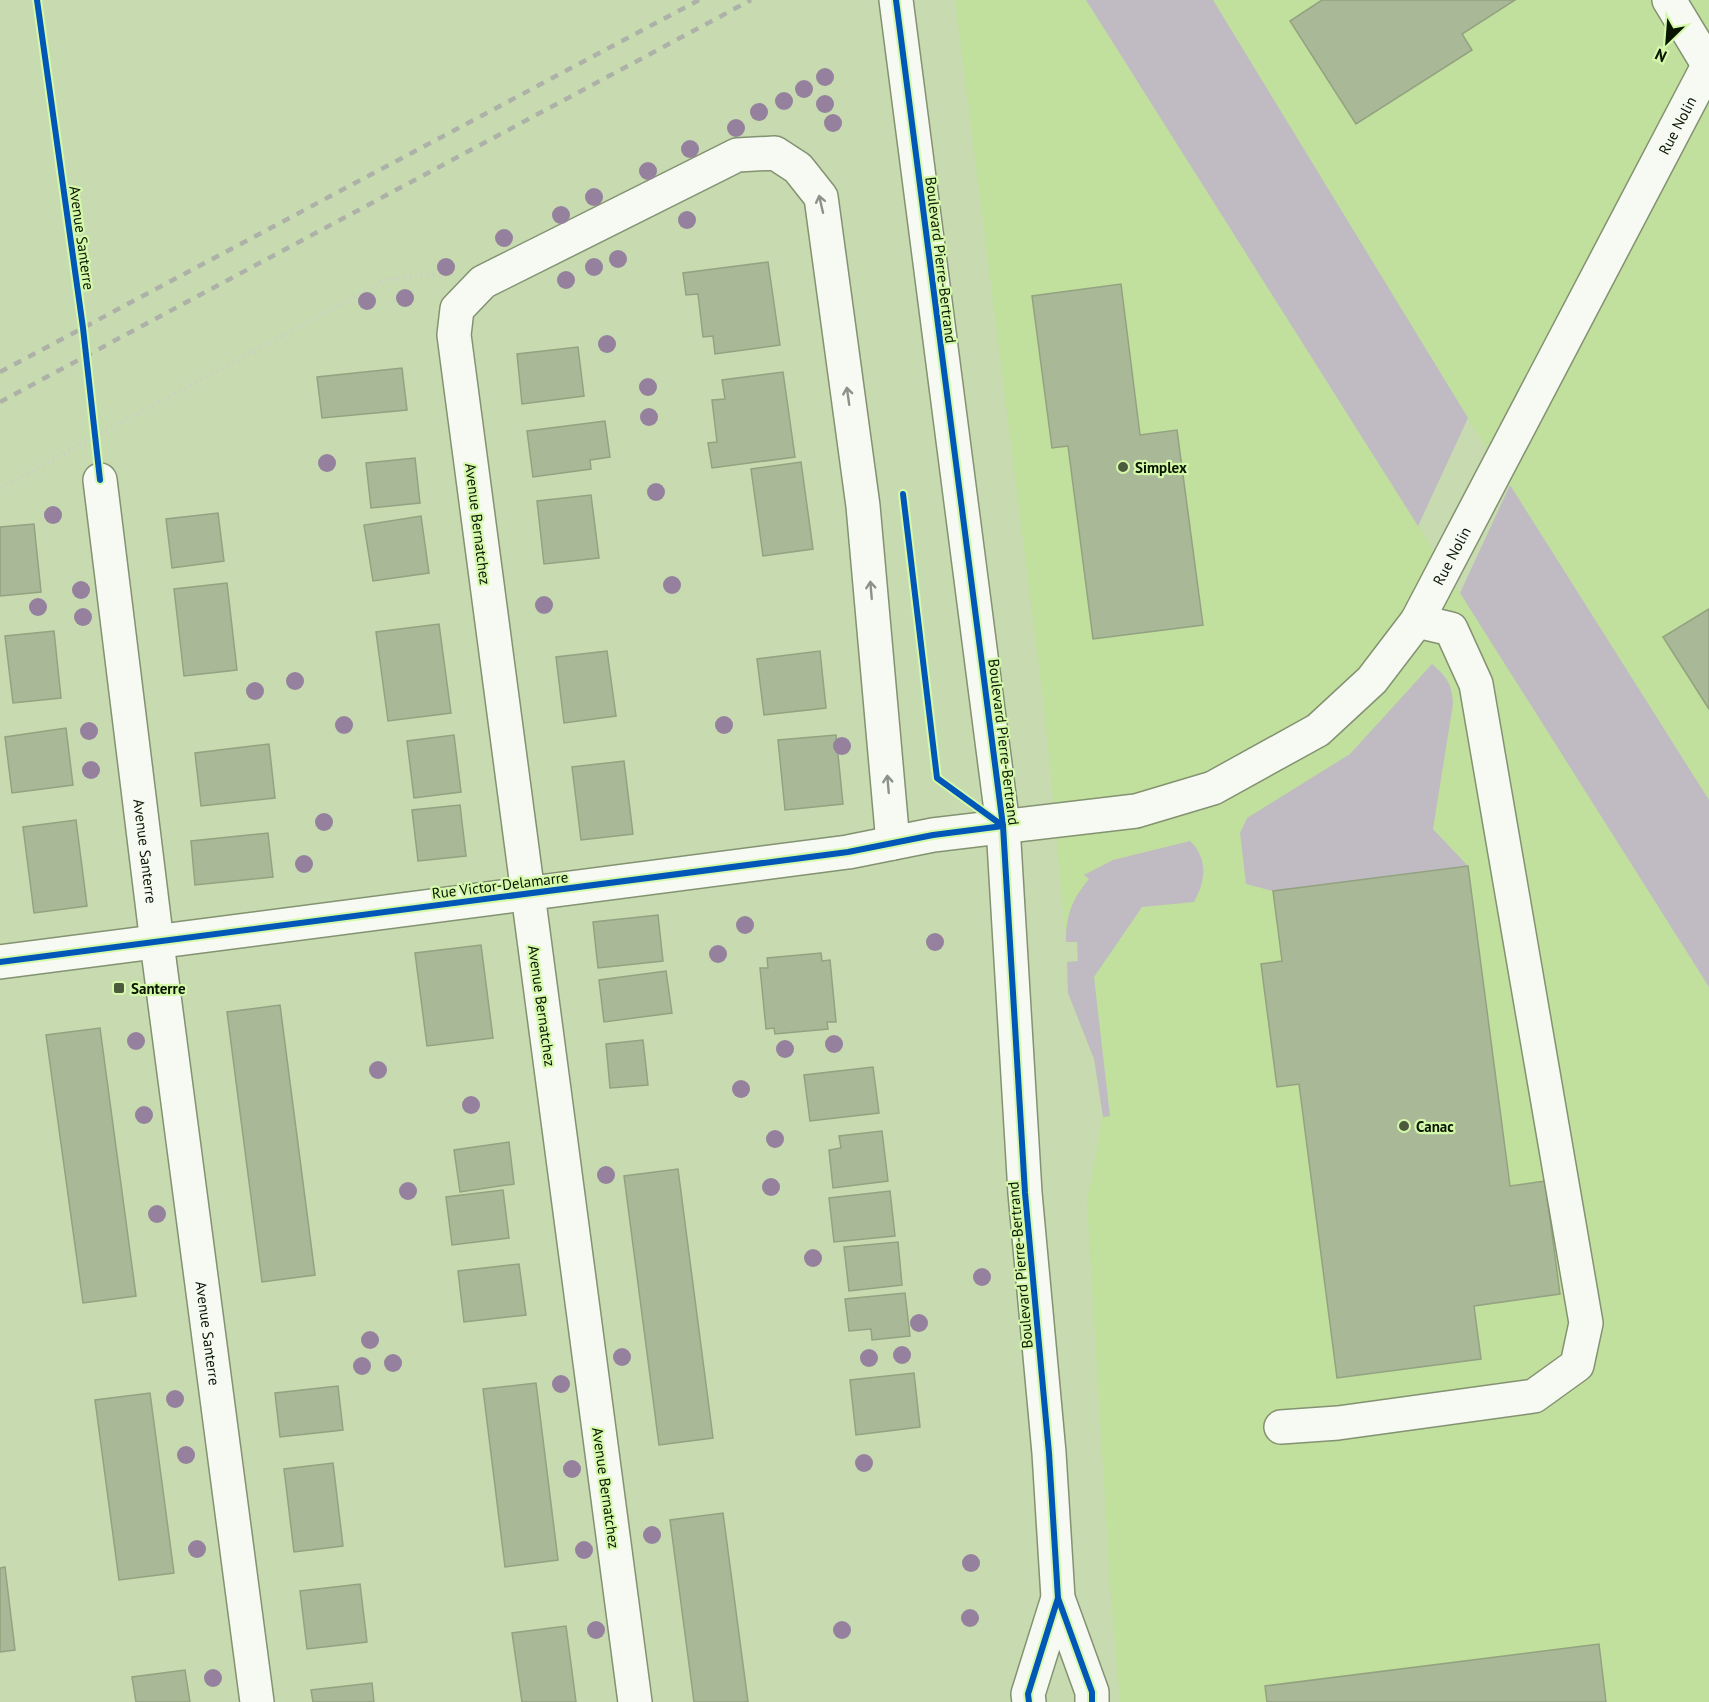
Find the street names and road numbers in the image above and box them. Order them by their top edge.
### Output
street label: Rue Nolin [1654,93,1700,158]
street label: Boulevard Pierre-Bertrand [921,176,961,344]
street label: Avenue Santerre [65,185,99,291]
street label: Avenue Bernatchez [461,462,495,586]
street label: Rue Nolin [1428,523,1474,588]
street label: Boulevard Pierre-Bertrand [984,658,1024,826]
street label: Avenue Santerre [130,798,162,904]
street label: Rue Victor-Delamarre [431,867,569,903]
street label: Avenue Bernatchez [524,944,560,1068]
street label: Boulevard Pierre-Bertrand [1003,1181,1037,1349]
street label: Avenue Santerre [192,1280,225,1386]
street label: Avenue Bernatchez [588,1426,624,1550]

